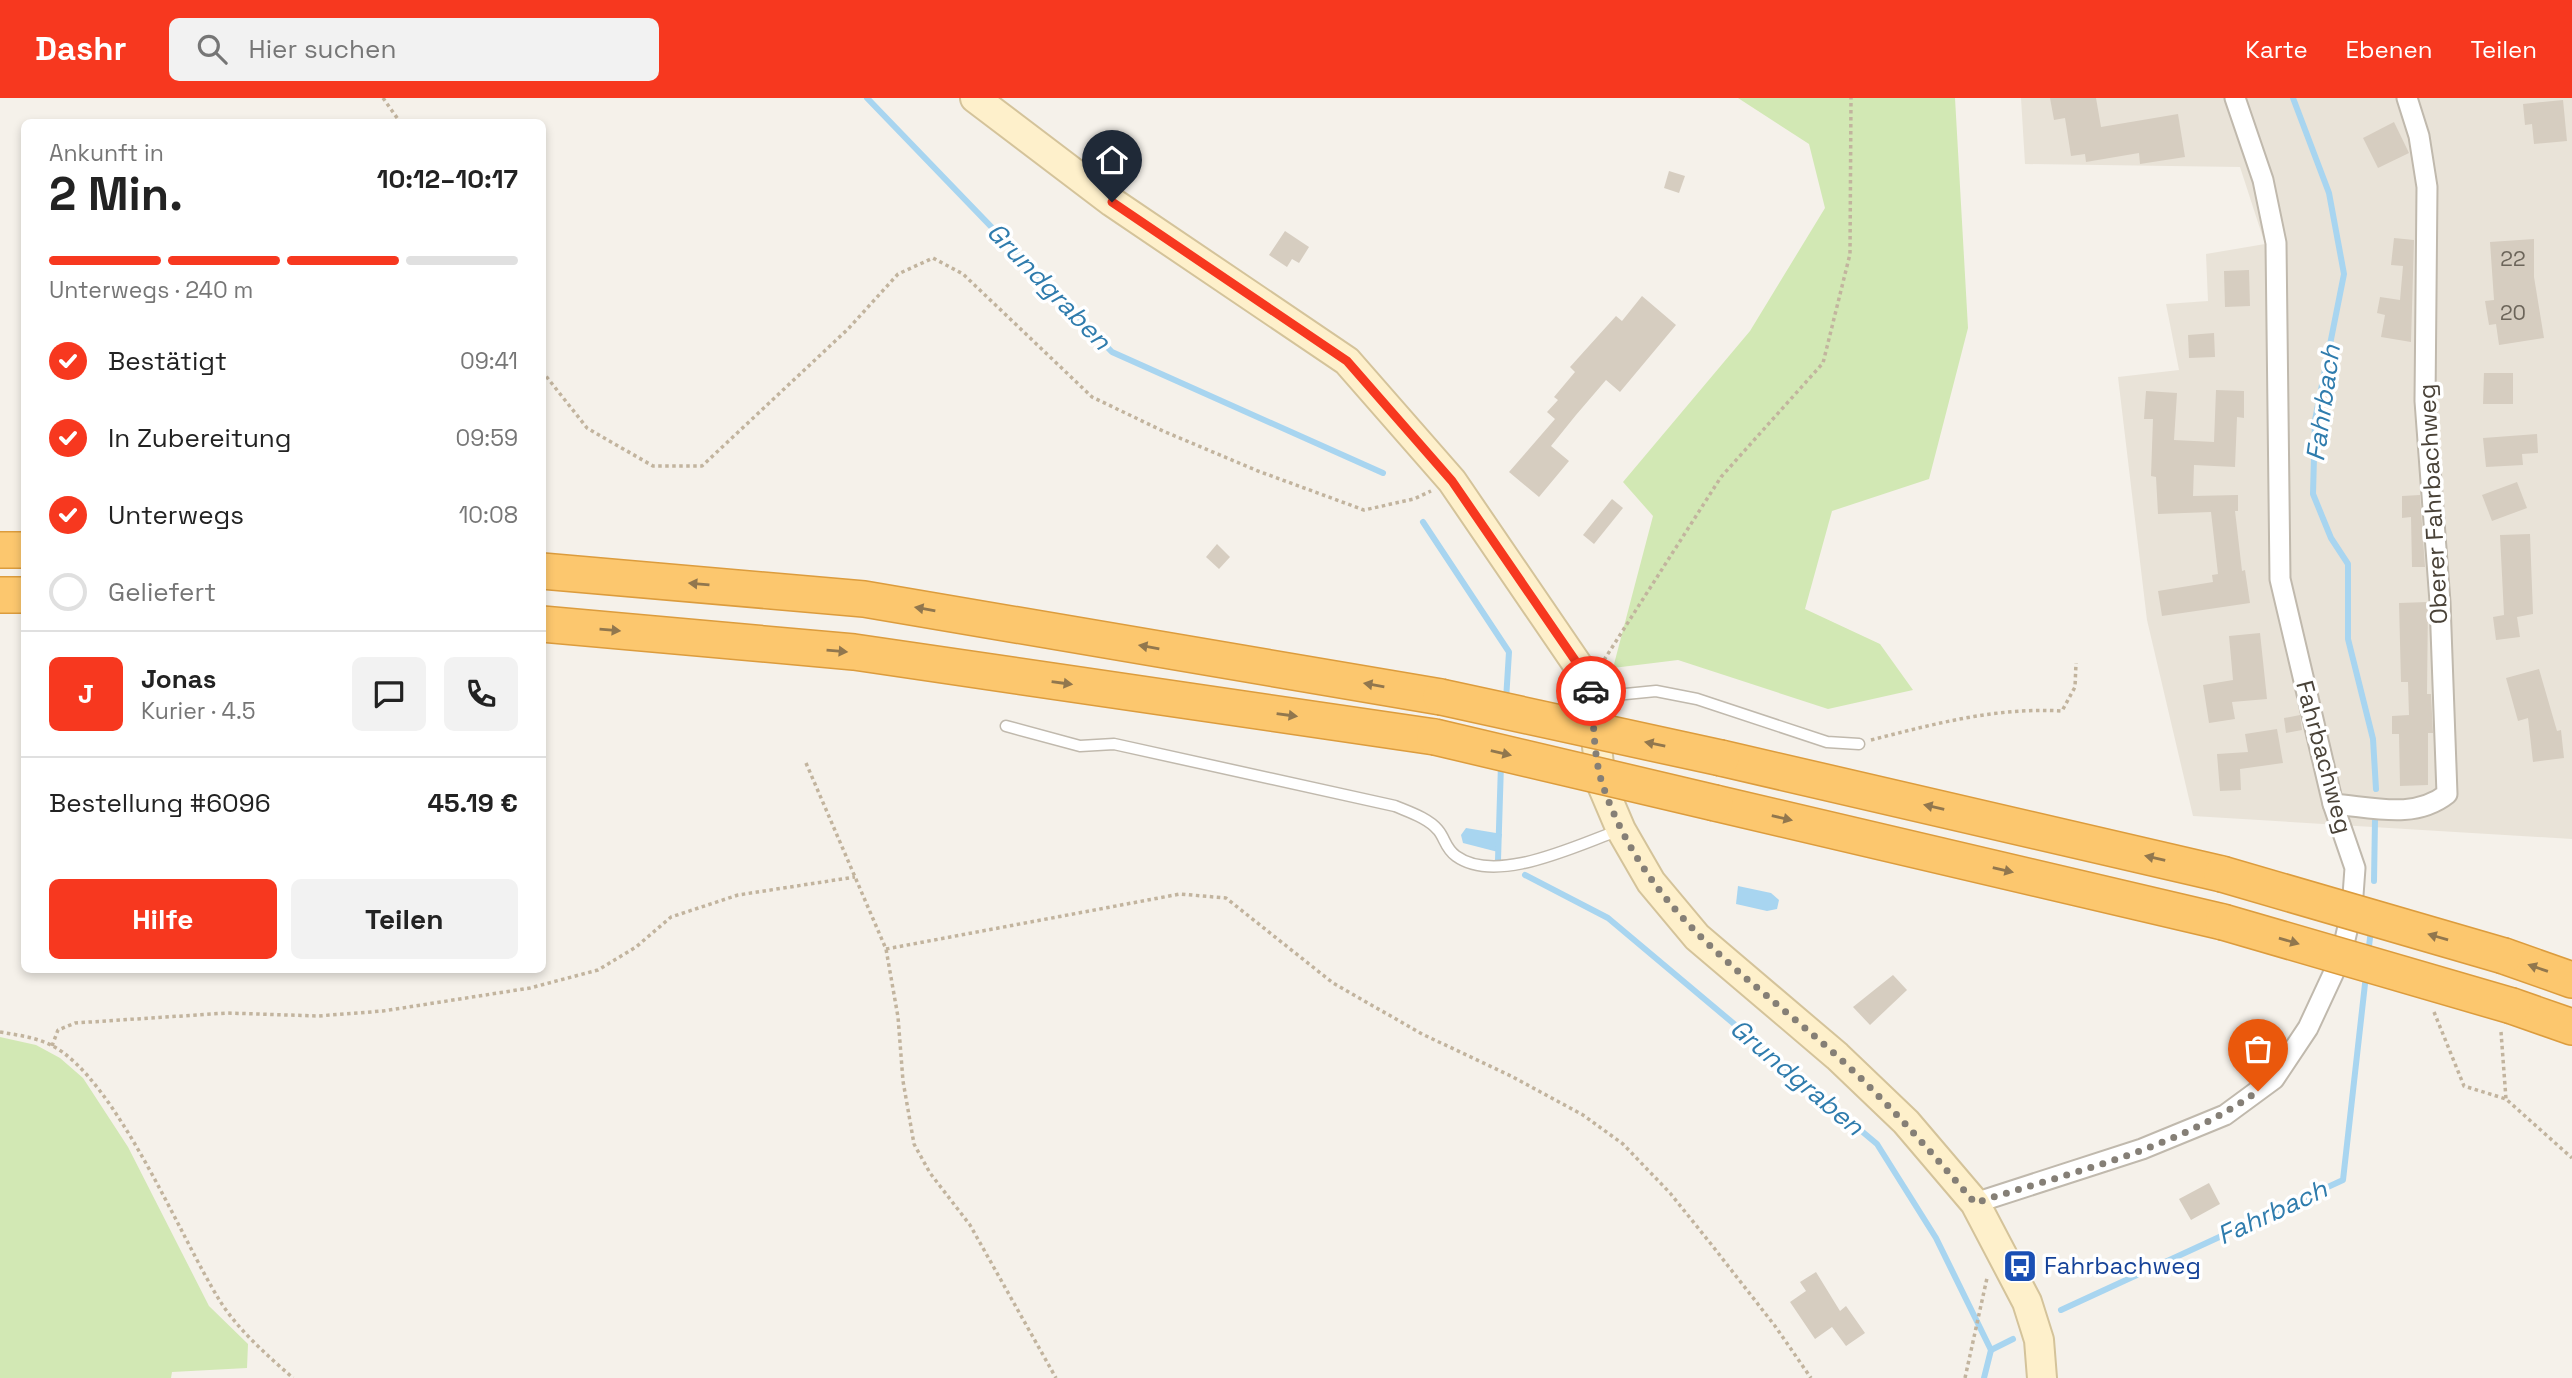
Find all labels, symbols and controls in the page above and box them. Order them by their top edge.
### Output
search box [169,18,659,81]
text: Dashr [35,28,127,70]
icon: search [193,30,231,68]
text: Hier suchen [249,32,396,66]
text: Karte [2245,34,2308,65]
text: Ebenen [2346,34,2432,65]
text: Teilen [2470,34,2537,65]
pin [1082,130,1142,202]
text: Ankunft in [49,138,164,168]
icon: home [1093,141,1131,179]
text: 10:12–10:17 [377,162,518,196]
text: 2 Min. [49,165,183,223]
water label: Grundgraben [980,215,1119,358]
house number: 22 [2500,245,2526,272]
text: Unterwegs · 240 m [49,275,253,305]
house number: 20 [2500,299,2526,326]
water label: Fahrbach [2298,341,2348,463]
icon: check [49,342,87,380]
text: Bestätigt [108,344,227,378]
text: 09:41 [460,346,518,376]
street label: Oberer Fahrbachweg [2411,383,2454,625]
icon: check [49,419,87,457]
text: In Zubereitung [108,421,292,455]
text: 09:59 [456,423,518,453]
icon: check [49,496,87,534]
text: Unterwegs [108,498,244,532]
text: 10:08 [459,500,518,530]
text: Geliefert [108,575,216,609]
one-way arrow [688,579,710,590]
one-way arrow [914,603,936,614]
one-way arrow [600,625,622,636]
one-way arrow [1138,641,1160,652]
one-way arrow [826,646,848,657]
courier [1556,656,1626,726]
button: chat [352,657,426,731]
button: phone [444,657,518,731]
text: Jonas [141,662,216,696]
icon: car [1572,672,1610,710]
text: J [78,677,94,711]
one-way arrow [1051,677,1073,688]
street label: Fahrbachweg [2289,677,2360,837]
one-way arrow [1363,679,1385,690]
text: Kurier · 4.5 [141,696,256,726]
one-way arrow [1277,710,1299,721]
one-way arrow [1644,738,1666,749]
one-way arrow [1490,747,1512,758]
text: Bestellung #6096 [49,786,271,820]
text: 45.19 € [427,786,518,820]
one-way arrow [1923,802,1945,813]
one-way arrow [1771,813,1793,824]
one-way arrow [2144,853,2166,864]
one-way arrow [1992,865,2014,876]
button: Hilfe [49,879,277,959]
button: Teilen [291,879,518,959]
one-way arrow [2427,932,2448,942]
one-way arrow [2279,937,2300,947]
one-way arrow [2527,962,2548,973]
water label: Grundgraben [1723,1011,1872,1144]
pin [2228,1019,2288,1091]
icon: bag [2239,1030,2277,1068]
water label: Fahrbach [2212,1171,2333,1252]
bus stop icon: Fahrbachweg [2001,1247,2039,1285]
place label: Fahrbachweg [2044,1250,2201,1281]

